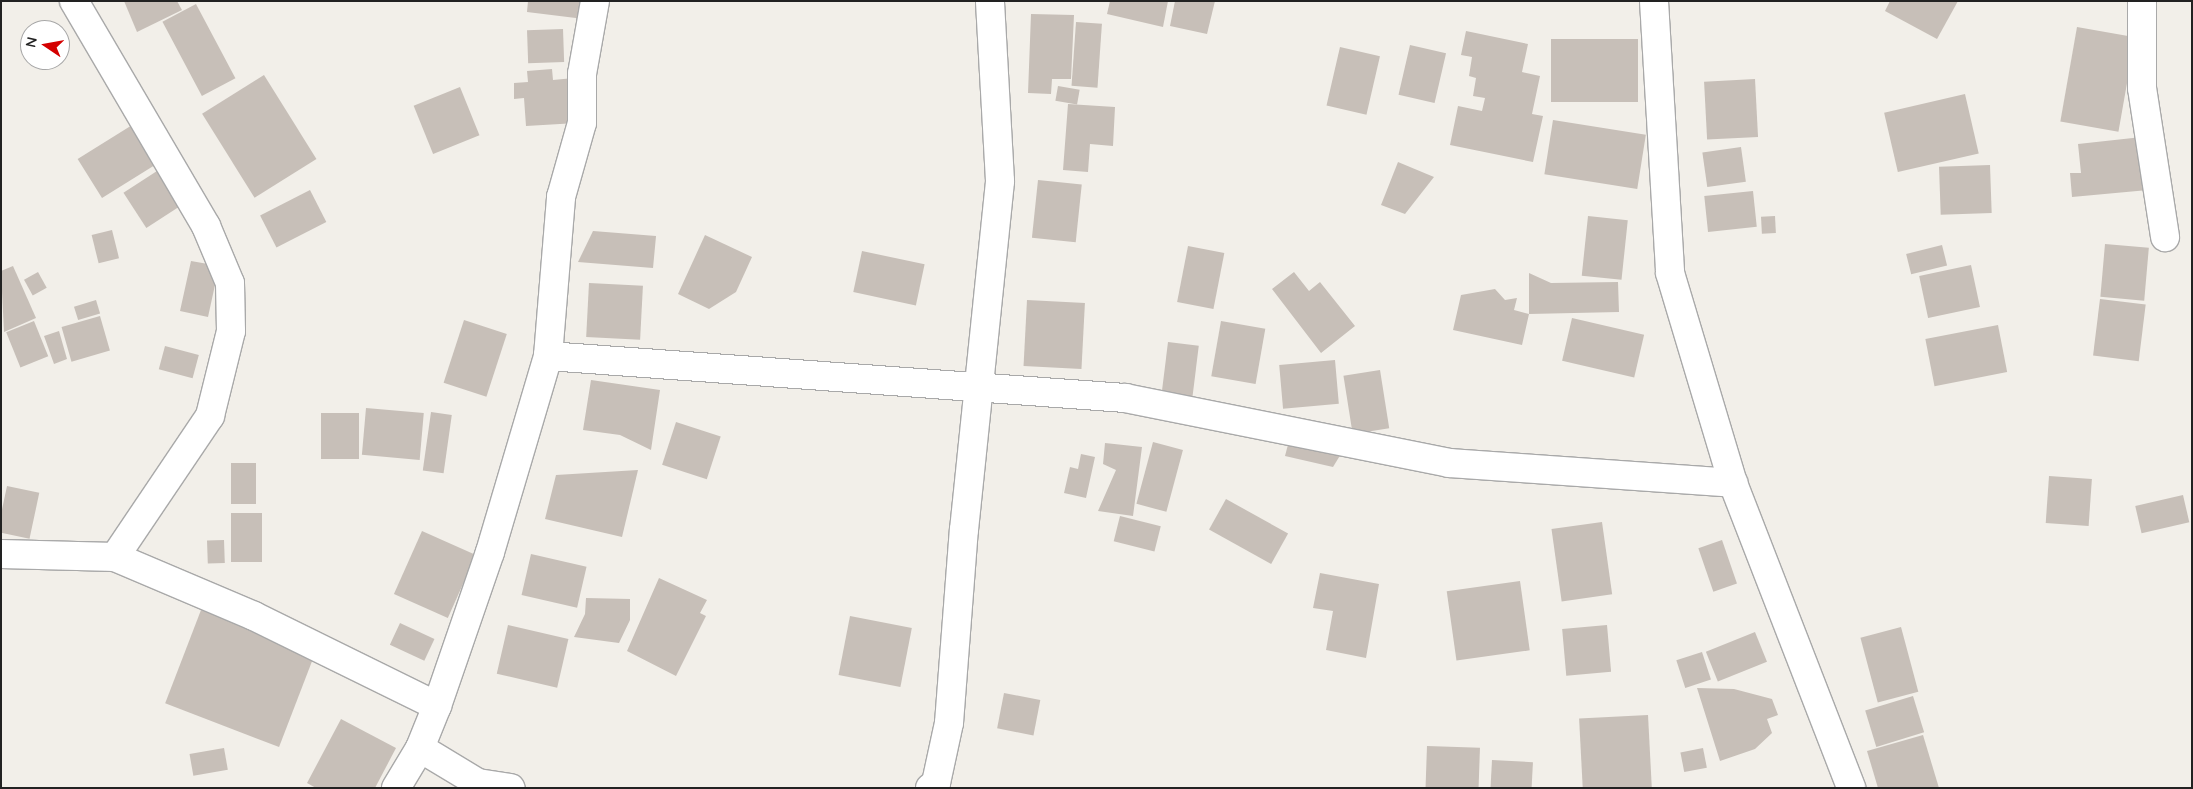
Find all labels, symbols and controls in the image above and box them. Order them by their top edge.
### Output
north arrow [20,20,70,70]
text: N [21,35,41,49]

